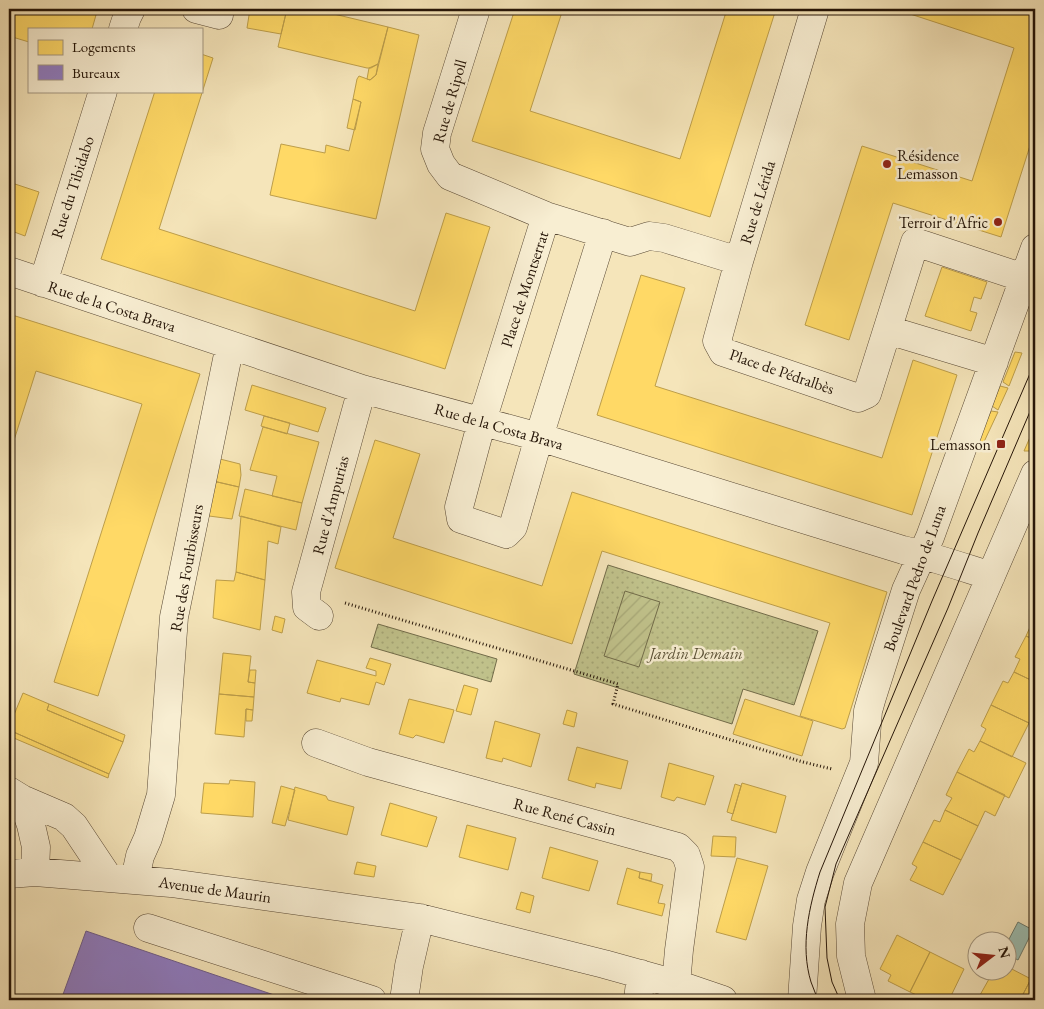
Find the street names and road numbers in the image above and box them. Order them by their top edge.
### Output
street label: Rue de Ripoll [428,57,471,145]
street label: Rue du Tibidabo [46,133,99,241]
street label: Rue de Lérida [735,157,780,246]
street label: Place de Montserrat [496,228,553,350]
street label: Rue de la Costa Brava [45,276,179,337]
street label: Place de Pédralbès [727,344,837,399]
street label: Rue de la Costa Brava [432,398,566,455]
street label: Rue d'Ampurias [307,453,354,557]
street label: Boulevard Pedro de Luna [878,501,951,654]
street label: Rue des Fourbisseurs [165,503,208,633]
street label: Rue René Cassin [511,793,619,840]
street label: Avenue de Maurin [156,871,273,908]

